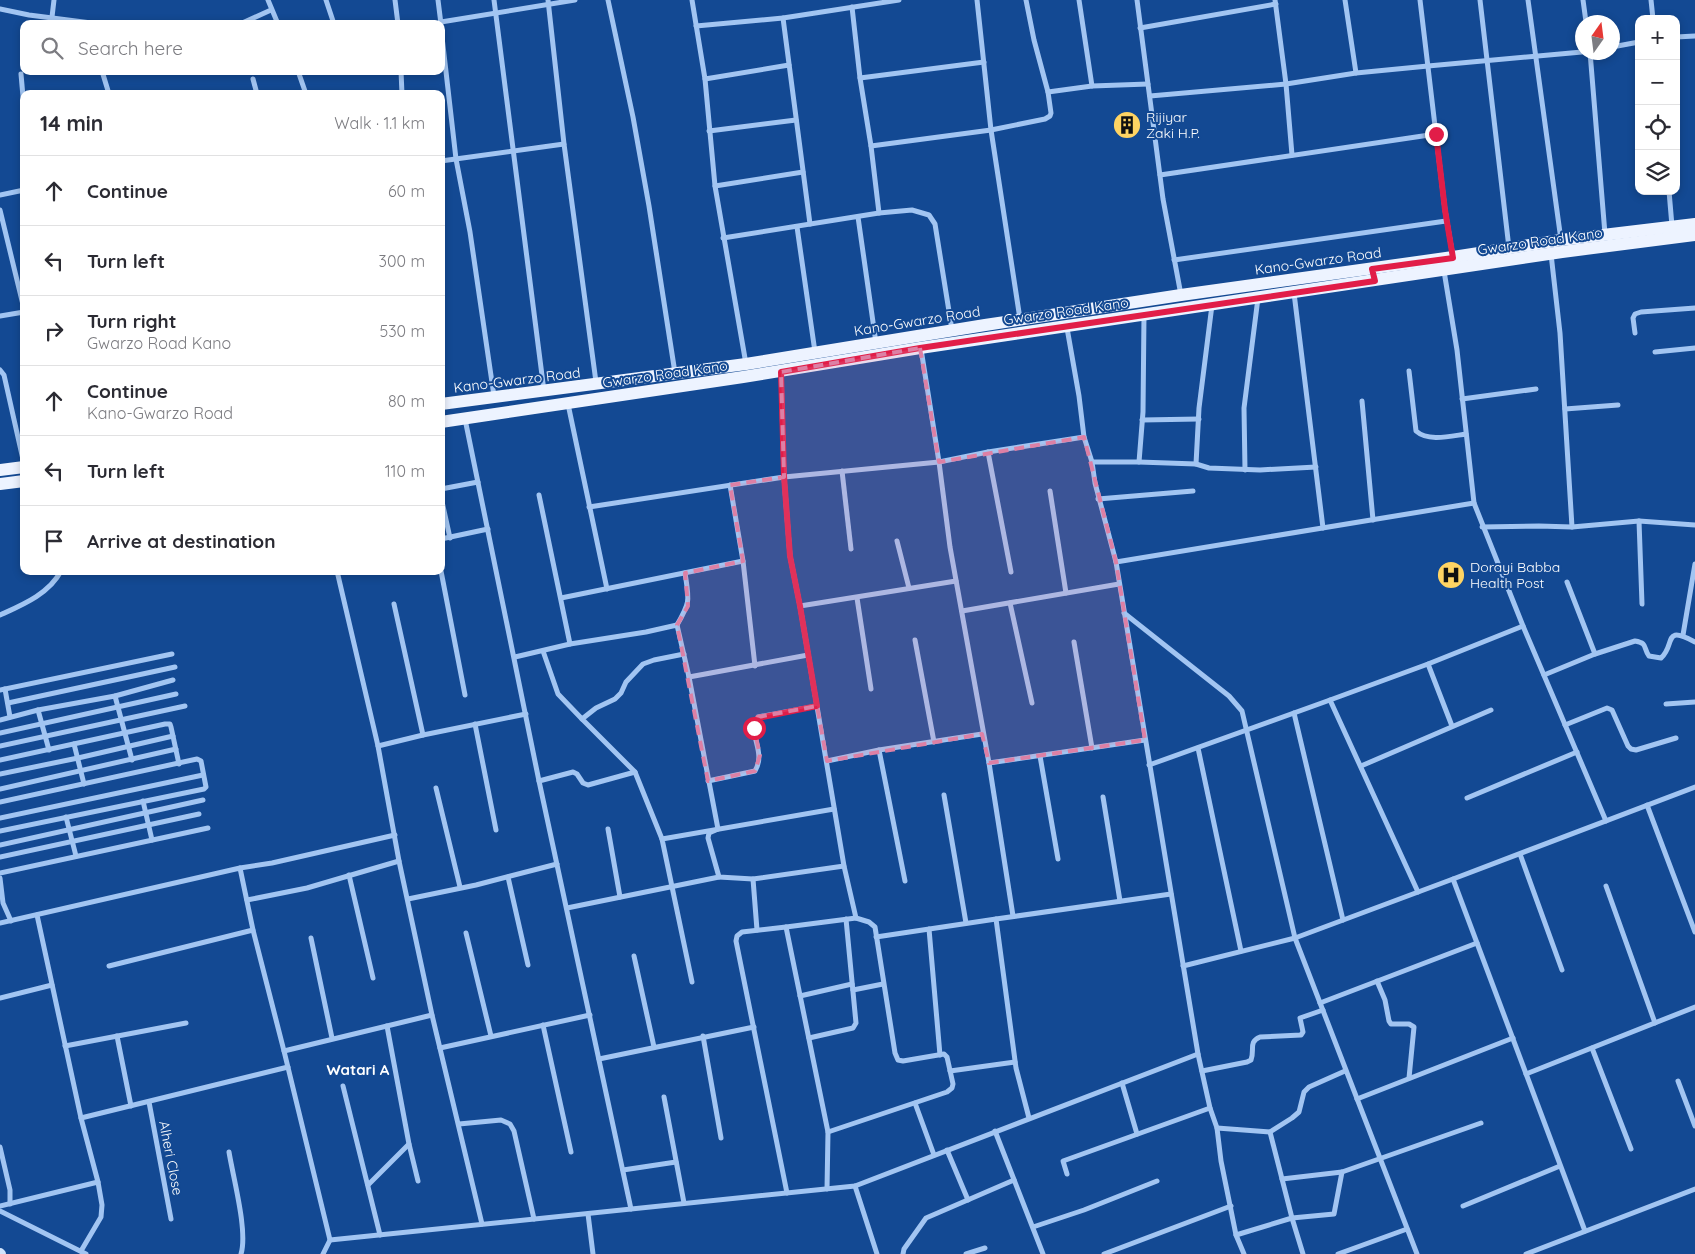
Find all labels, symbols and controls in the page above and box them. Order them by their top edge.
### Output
north arrow [1575,15,1620,60]
map controls [1635,15,1680,195]
button: + [1635,15,1680,60]
search box [20,20,445,75]
icon: search [38,34,66,62]
text: Search here [78,36,183,60]
button: − [1635,60,1680,105]
button: locate [1635,105,1680,150]
place label: Rijiyar Zaki H.P. [1146,108,1200,142]
text: 14 min [40,110,103,136]
building icon: Rijiyar Zaki H.P. [1112,110,1142,140]
text: Walk · 1.1 km [334,113,425,133]
route end [1425,123,1448,146]
button: layers [1635,150,1680,195]
icon: ahead [40,177,68,205]
text: Continue [87,179,168,203]
text: 60 m [388,181,425,201]
street label: Gwarzo Road Kano [1476,223,1604,259]
street label: Kano-Gwarzo Road [1254,243,1382,279]
icon: left [40,247,68,275]
text: Turn left [87,249,165,273]
text: 300 m [379,251,425,271]
street label: Gwarzo Road Kano [1002,293,1130,329]
street label: Kano-Gwarzo Road [853,302,981,340]
text: Turn right [87,309,176,333]
icon: right [40,317,68,345]
text: 530 m [379,321,425,341]
text: Gwarzo Road Kano [87,333,231,353]
street label: Gwarzo Road Kano [601,356,729,392]
street label: Kano-Gwarzo Road [453,363,581,397]
text: Continue [87,379,168,403]
icon: ahead [40,387,68,415]
text: 80 m [388,391,425,411]
text: Kano-Gwarzo Road [87,403,233,423]
icon: left [40,457,68,485]
text: Turn left [87,459,165,483]
text: 110 m [385,461,425,481]
icon: arrive [40,527,68,555]
text: Arrive at destination [87,529,276,553]
place label: Dorayi Babba Health Post [1470,558,1560,592]
hospital icon: Dorayi Babba Health Post [1436,560,1466,590]
route start [743,717,766,740]
district label: Watari A [327,1060,390,1079]
street label: Alheri Close [155,1119,187,1197]

